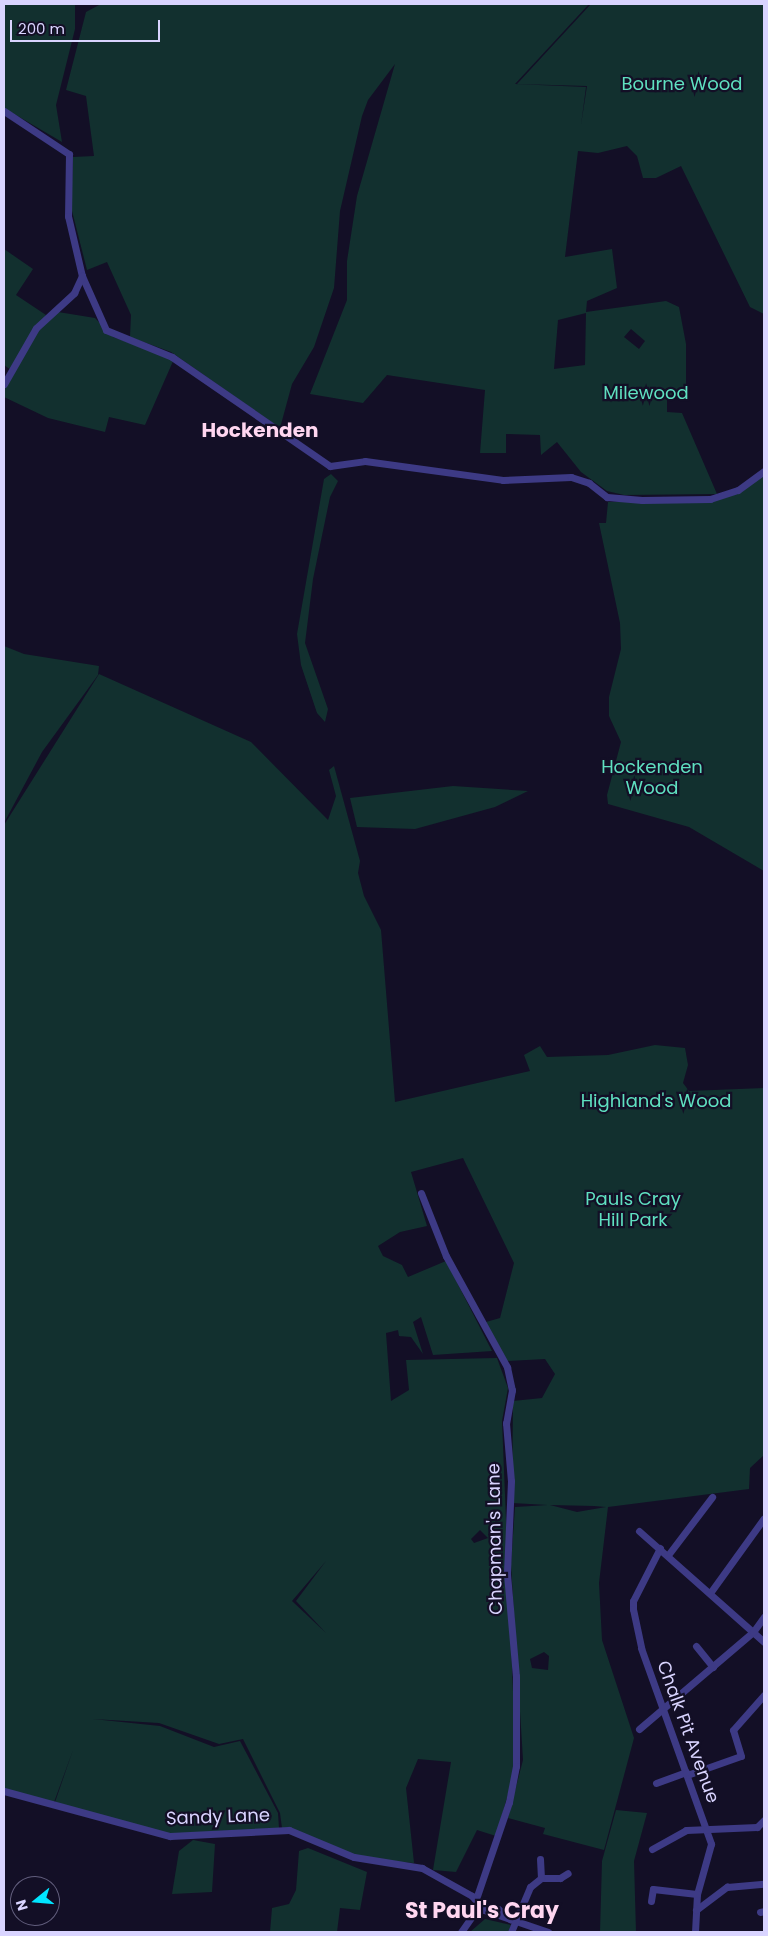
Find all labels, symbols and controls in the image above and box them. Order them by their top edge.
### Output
scale bar [12,10,162,42]
text: 200 m [18,18,65,39]
park label: Bourne Wood [621,73,743,95]
park label: Milewood [603,382,689,404]
district label: Hockenden [202,418,318,442]
park label: Hockenden Wood [601,757,703,800]
park label: Highland's Wood [581,1090,731,1112]
park label: Pauls Cray Hill Park [585,1189,681,1232]
street label: Chapman's Lane [483,1463,507,1615]
street label: Chalk Pit Avenue [652,1658,724,1806]
street label: Sandy Lane [166,1804,270,1830]
north arrow [10,1876,60,1926]
text: N [11,1897,33,1913]
district label: St Paul's Cray [405,1898,559,1924]

